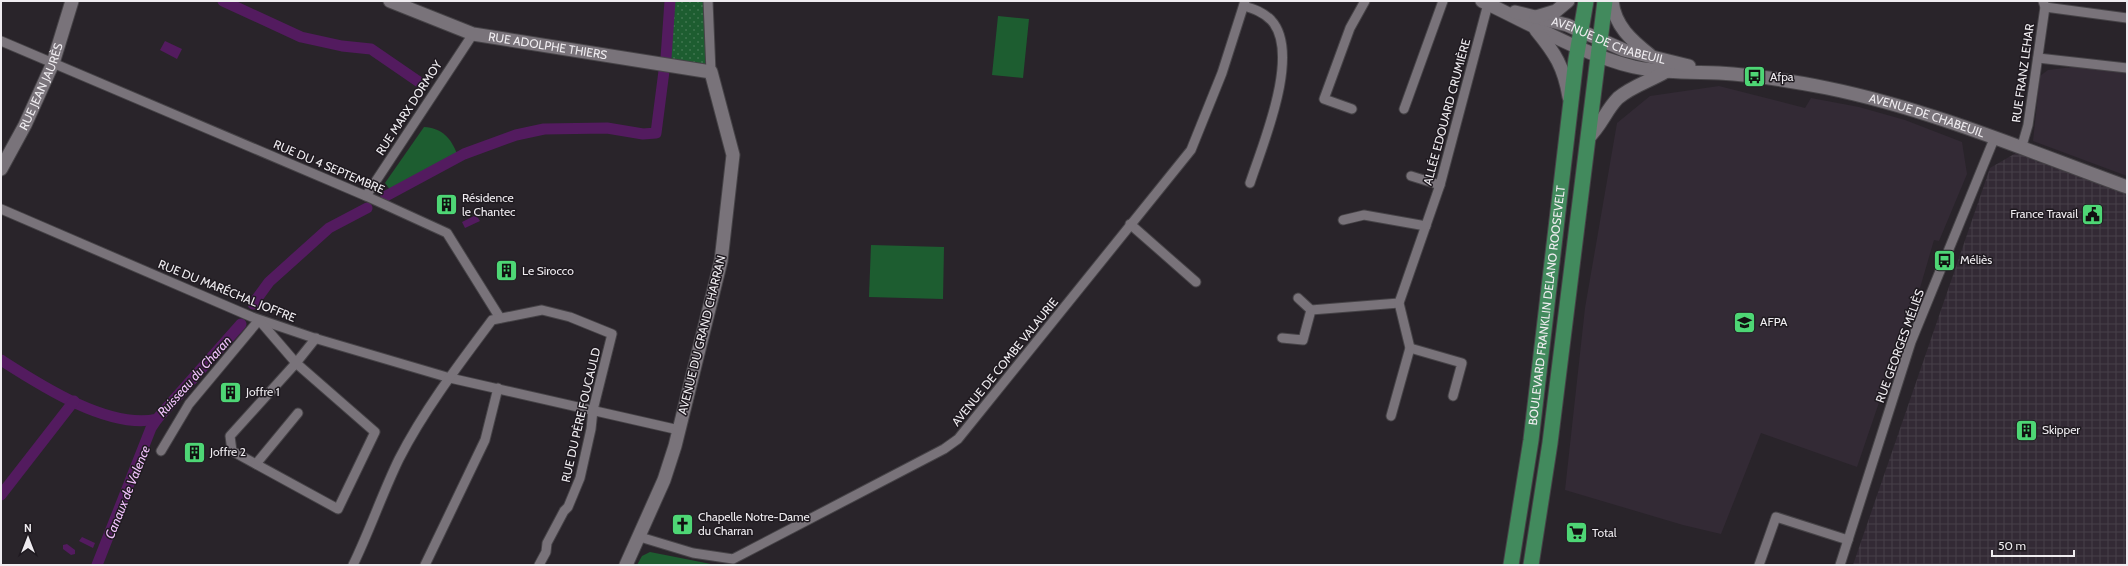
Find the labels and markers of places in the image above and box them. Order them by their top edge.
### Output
bus stop icon: Afpa [1742,64,1768,90]
place label: Afpa [1770,69,1794,84]
place label: Résidence le Chantec [462,190,516,219]
building icon: Résidence le Chantec [434,192,460,218]
public building icon: France Travail [2080,201,2106,227]
place label: France Travail [2010,206,2078,221]
bus stop icon: Méliès [1932,247,1958,273]
place label: Méliès [1960,252,1992,267]
building icon: Le Sirocco [494,258,520,284]
place label: Le Sirocco [522,263,574,278]
school or university icon: AFPA [1732,309,1758,335]
place label: AFPA [1760,314,1788,329]
building icon: Joffre 1 [217,379,243,405]
place label: Joffre 1 [245,384,280,399]
building icon: Skipper [2013,417,2039,443]
place label: Skipper [2042,422,2080,437]
building icon: Joffre 2 [181,439,207,465]
place label: Joffre 2 [209,444,246,459]
place label: Chapelle Notre-Dame du Charran [698,509,810,538]
church icon: Chapelle Notre-Dame du Charran [670,511,696,537]
supermarket icon: Total [1564,520,1590,546]
place label: Total [1592,525,1617,540]

